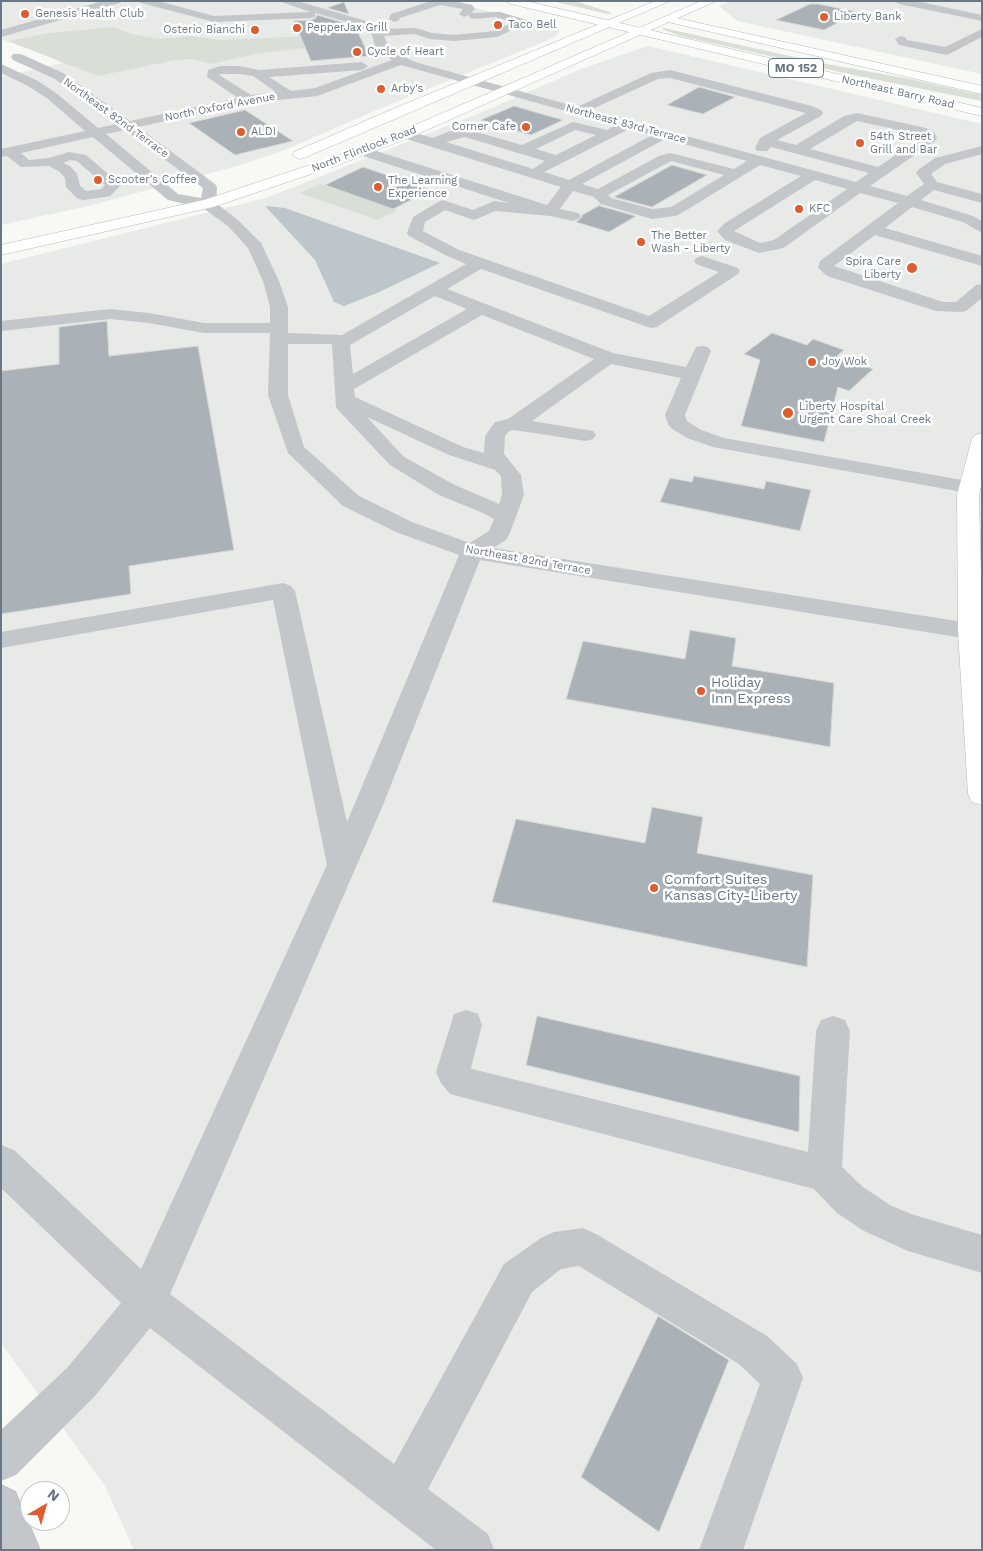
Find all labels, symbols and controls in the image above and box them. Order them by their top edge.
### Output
place label: Genesis Health Club [35,7,144,21]
marker: Genesis Health Club [19,8,31,20]
place label: Liberty Bank [834,10,901,24]
marker: Liberty Bank [818,11,830,23]
place label: Taco Bell [508,18,557,32]
marker: Taco Bell [492,19,504,31]
place label: PepperJax Grill [307,21,388,35]
marker: PepperJax Grill [291,22,303,34]
place label: Osterio Bianchi [163,23,245,37]
marker: Osterio Bianchi [249,24,261,36]
place label: Cycle of Heart [367,45,444,59]
marker: Cycle of Heart [351,46,363,58]
road number: MO 152 [768,58,824,78]
street label: Northeast Barry Road [840,73,956,111]
street label: Northeast 82nd Terrace [61,75,171,161]
place label: Arby's [391,82,423,96]
marker: Arby's [375,83,387,95]
street label: North Oxford Avenue [164,90,276,124]
street label: Northeast 83rd Terrace [564,102,688,146]
place label: Corner Cafe [452,120,516,134]
marker: Corner Cafe [520,121,532,133]
street label: North Flintlock Road [310,123,418,175]
place label: ALDI [251,125,276,139]
marker: ALDI [235,126,247,138]
place label: 54th Street Grill and Bar [870,130,937,156]
marker: 54th Street Grill and Bar [854,137,866,149]
place label: Scooter's Coffee [108,173,197,187]
marker: Scooter's Coffee [92,174,104,186]
place label: The Learning Experience [388,174,457,200]
marker: The Learning Experience [372,181,384,193]
place label: KFC [809,202,830,216]
marker: KFC [793,203,805,215]
place label: The Better Wash - Liberty [651,229,730,255]
marker: The Better Wash - Liberty [635,236,647,248]
place label: Spira Care Liberty [845,255,901,281]
marker: Spira Care Liberty [905,261,919,275]
place label: Joy Wok [822,355,867,369]
marker: Joy Wok [806,356,818,368]
place label: Liberty Hospital Urgent Care Shoal Creek [799,400,931,426]
marker: Liberty Hospital Urgent Care Shoal Creek [781,406,795,420]
street label: Northeast 82nd Terrace [464,542,592,578]
place label: Holiday Inn Express [711,675,791,708]
marker: Holiday Inn Express [695,685,707,697]
place label: Comfort Suites Kansas City-Liberty [664,872,798,904]
marker: Comfort Suites Kansas City-Liberty [648,882,660,894]
north arrow [20,1481,70,1531]
text: N [45,1485,63,1504]

